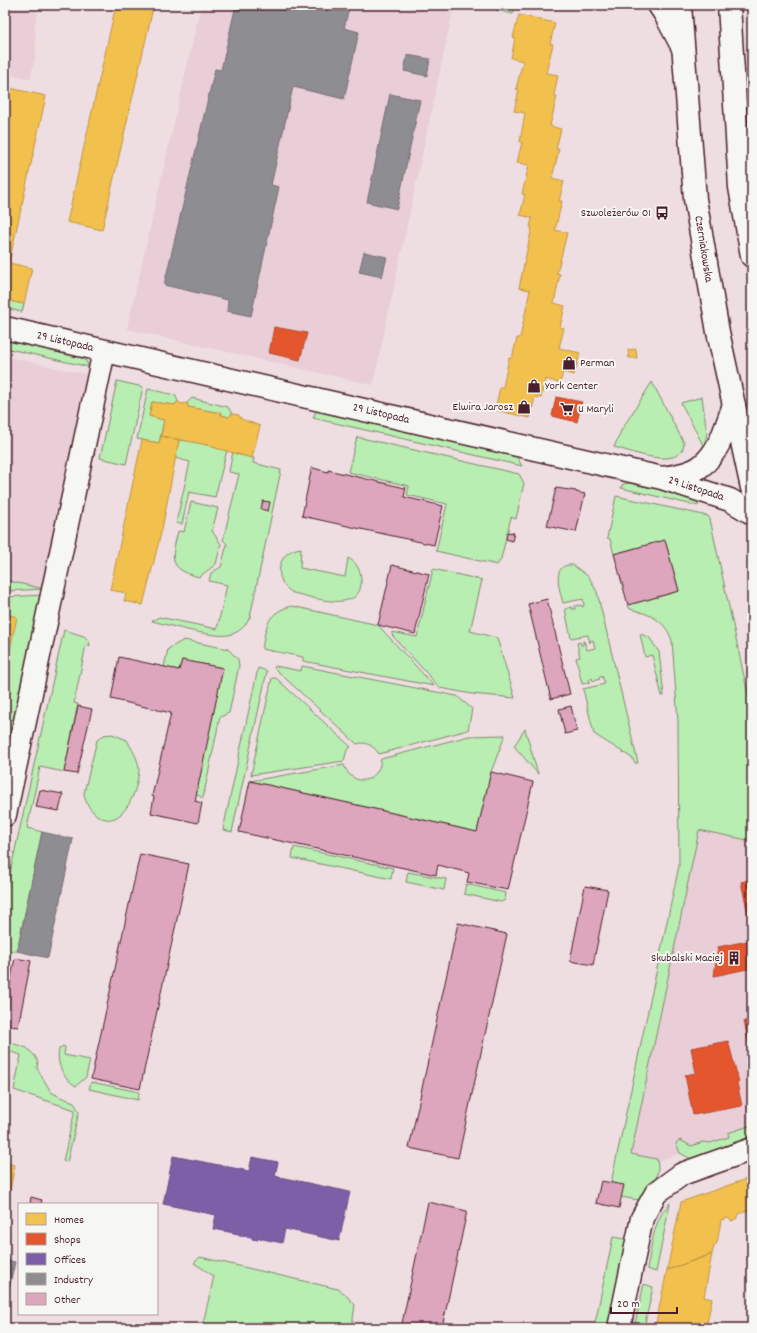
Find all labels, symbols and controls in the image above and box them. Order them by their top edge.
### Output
place label: Szwoleżerów 01 [581,205,651,222]
bus stop icon: Szwoleżerów 01 [654,205,670,221]
street label: Czerniakowska [689,214,717,284]
street label: 29 Listopada [35,327,95,357]
shop icon: Perman [561,355,577,371]
place label: Perman [580,355,615,372]
shop icon: York Center [526,378,542,394]
place label: York Center [545,378,598,395]
street label: 29 Listopada [351,399,411,429]
place label: Elwira Jarosz [453,399,513,416]
shop icon: Elwira Jarosz [516,399,532,415]
supermarket icon: U Maryli [559,401,575,417]
place label: U Maryli [578,401,614,418]
street label: 29 Listopada [666,472,726,506]
place label: Skubalski Maciej [651,950,723,967]
building icon: Skubalski Maciej [726,950,742,966]
legend [18,1203,158,1315]
text: Homes [54,1212,84,1229]
text: Shops [54,1232,81,1249]
text: Offices [54,1252,86,1269]
text: Industry [54,1272,94,1289]
scale bar [611,1289,677,1315]
text: Other [54,1292,81,1309]
text: 20 m [617,1296,640,1313]

